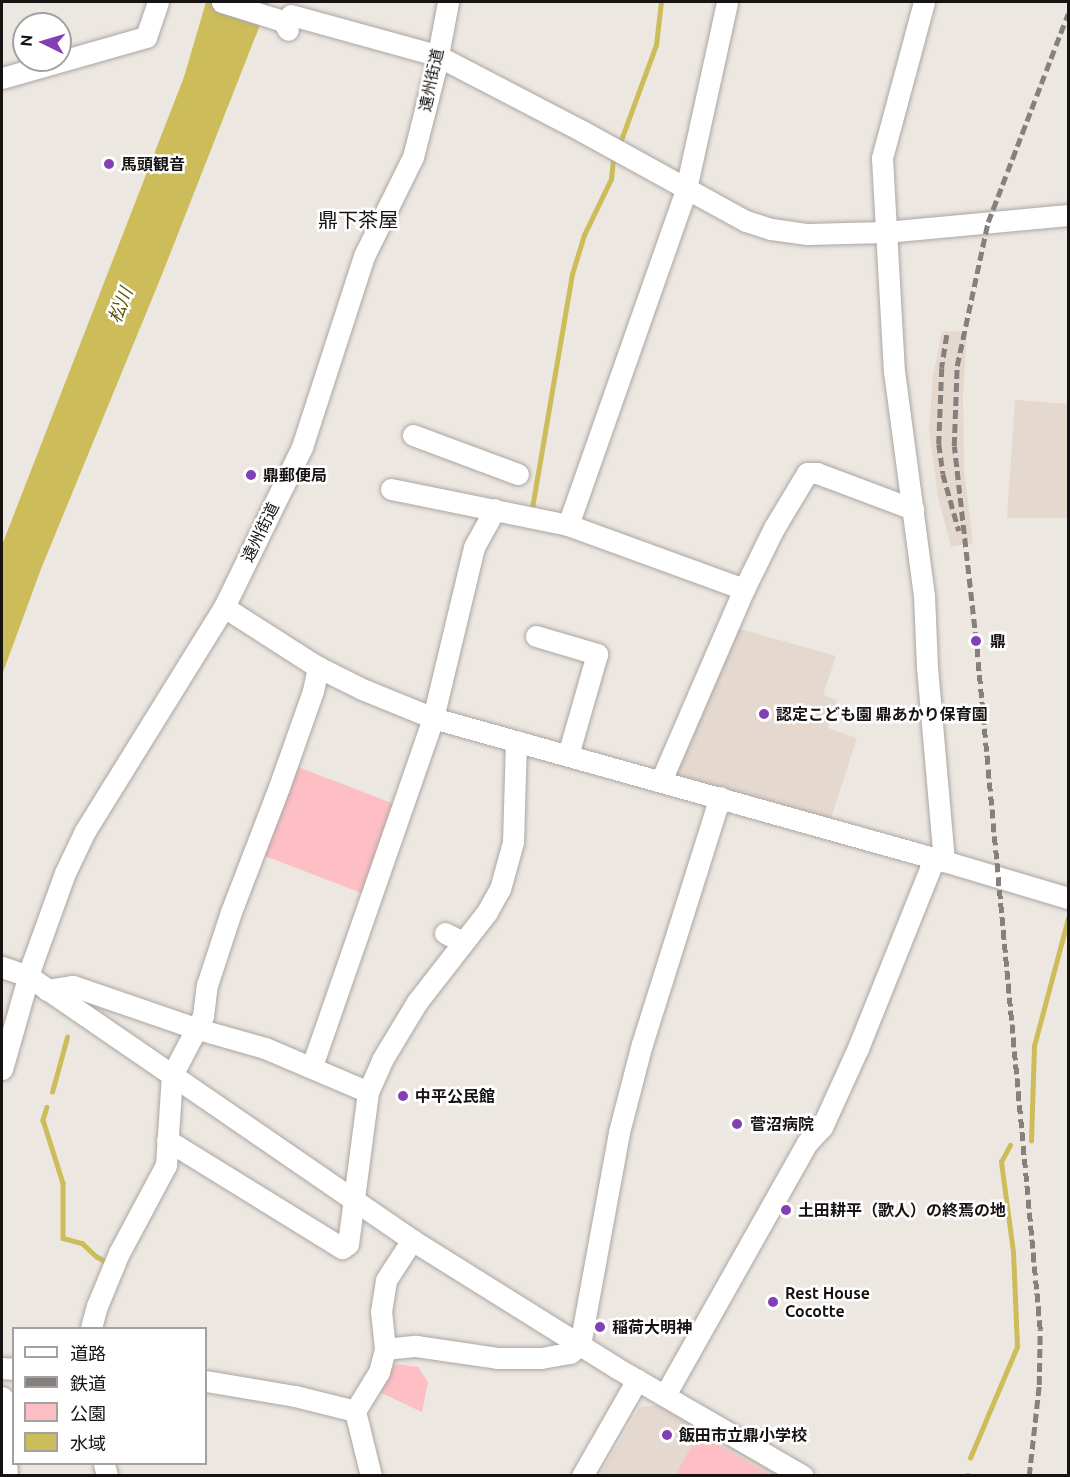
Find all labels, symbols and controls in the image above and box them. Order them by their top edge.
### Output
north arrow [12,12,72,72]
text: N [17,34,36,47]
street label: 遠州街道 [415,47,447,113]
place label: 馬頭観音 [121,154,185,174]
marker: 馬頭観音 [102,157,116,171]
district label: 鼎下茶屋 [318,207,398,231]
water label: 松川 [103,284,137,326]
place label: 鼎郵便局 [263,465,327,485]
marker: 鼎郵便局 [244,468,258,482]
street label: 遠州街道 [237,499,283,565]
place label: 鼎 [990,631,1006,651]
marker: 鼎 [967,632,985,650]
place label: 認定こども園 鼎あかり保育園 [776,704,988,724]
marker: 認定こども園 鼎あかり保育園 [757,707,771,721]
place label: 中平公民館 [415,1086,495,1106]
marker: 中平公民館 [396,1089,410,1103]
place label: 菅沼病院 [750,1114,814,1134]
marker: 菅沼病院 [728,1115,746,1133]
place label: 土田耕平（歌人）の終焉の地 [798,1200,1006,1220]
marker: 土田耕平（歌人）の終焉の地 [779,1203,793,1217]
place label: Rest House Cocotte [785,1283,870,1321]
marker: Rest House Cocotte [766,1295,780,1309]
place label: 稲荷大明神 [612,1317,692,1337]
marker: 稲荷大明神 [593,1320,607,1334]
legend [12,1327,207,1465]
text: 道路 [70,1343,106,1363]
text: 鉄道 [70,1373,106,1393]
text: 公園 [70,1403,106,1423]
place label: 飯田市立鼎小学校 [679,1425,807,1445]
marker: 飯田市立鼎小学校 [660,1428,674,1442]
text: 水域 [70,1433,106,1453]

